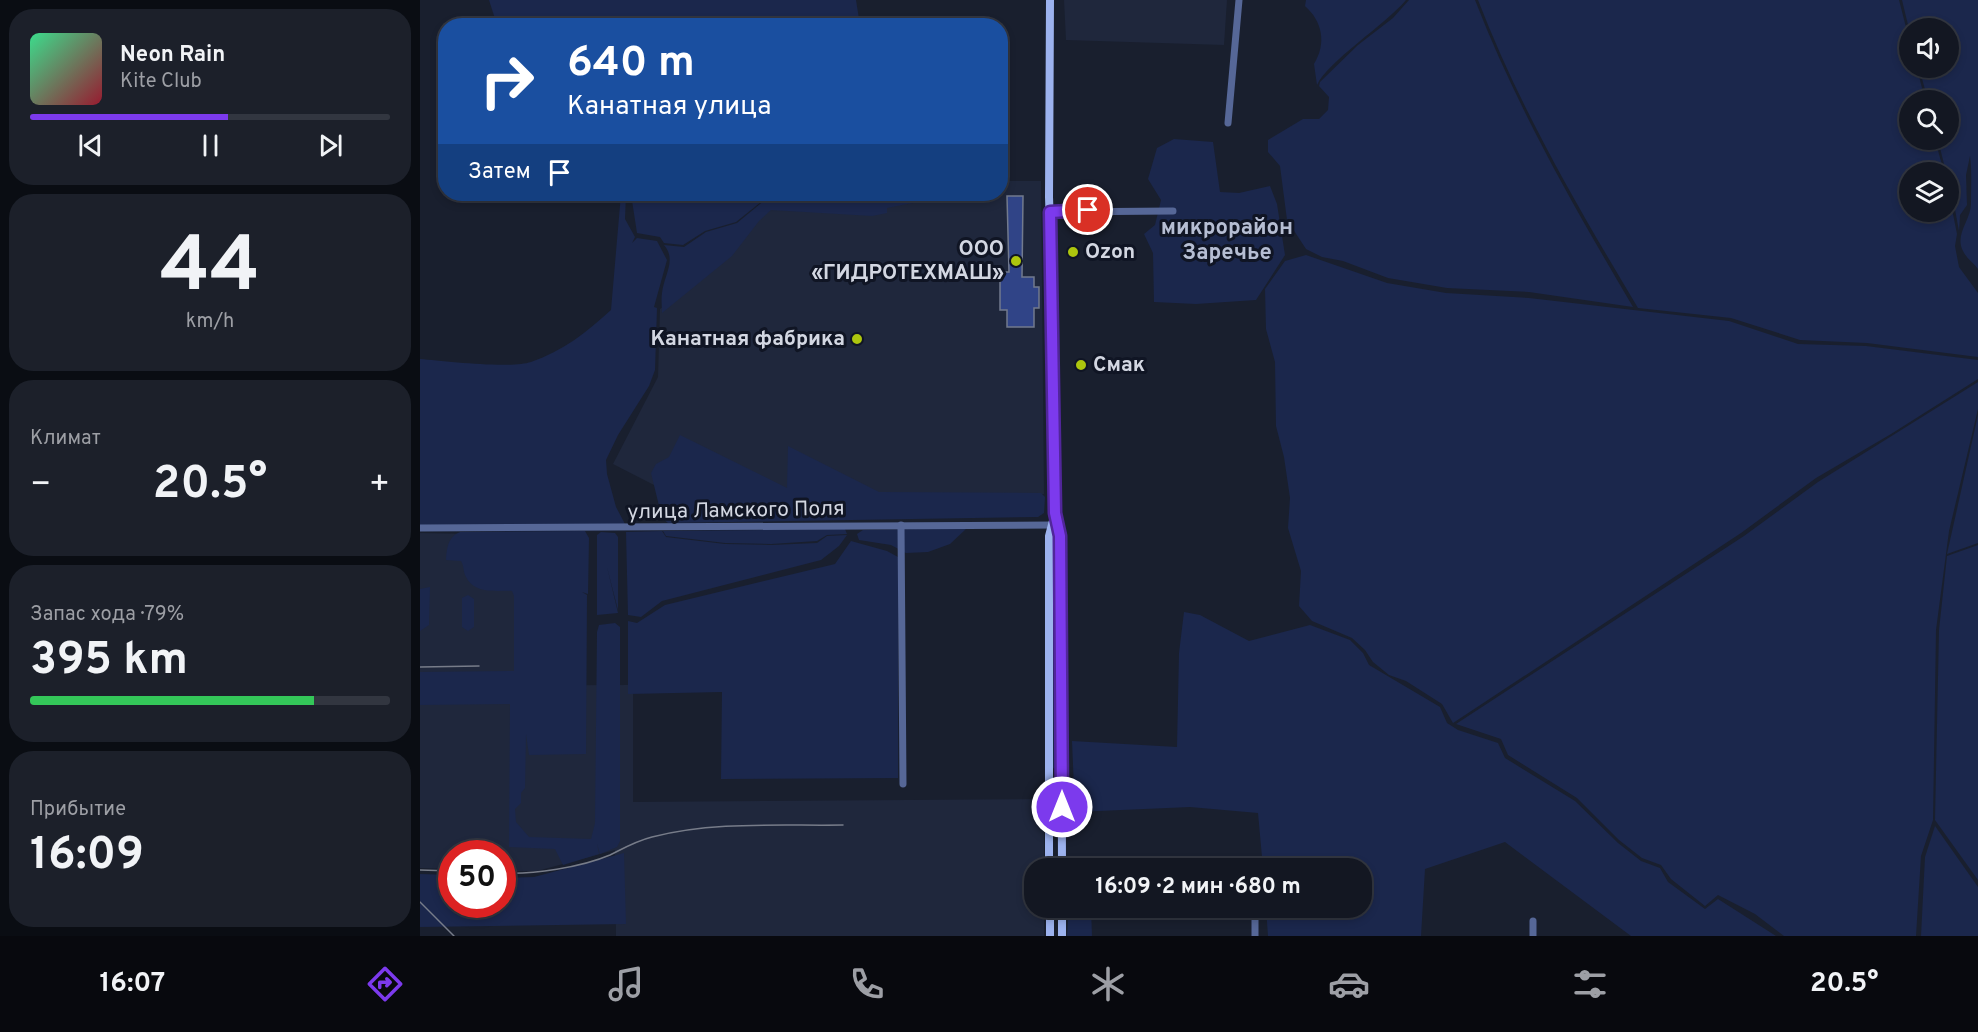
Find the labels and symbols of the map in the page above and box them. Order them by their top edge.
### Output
pin [1062,184,1113,235]
district label: микрорайон Заречье [1161,215,1293,267]
place label: ООО «ГИДРОТЕХМАШ» [811,236,1004,287]
place label: Ozon [1085,239,1135,266]
marker: Ozon [1066,245,1080,259]
marker: ООО «ГИДРОТЕХМАШ» [1009,254,1023,268]
place label: Канатная фабрика [651,326,845,353]
marker: Канатная фабрика [850,332,864,346]
place label: Смак [1093,352,1145,379]
marker: Смак [1074,358,1088,372]
street label: улица Ламского Поля [627,496,845,526]
position arrow [1030,775,1094,839]
speed limit sign: 50 [438,840,516,918]

